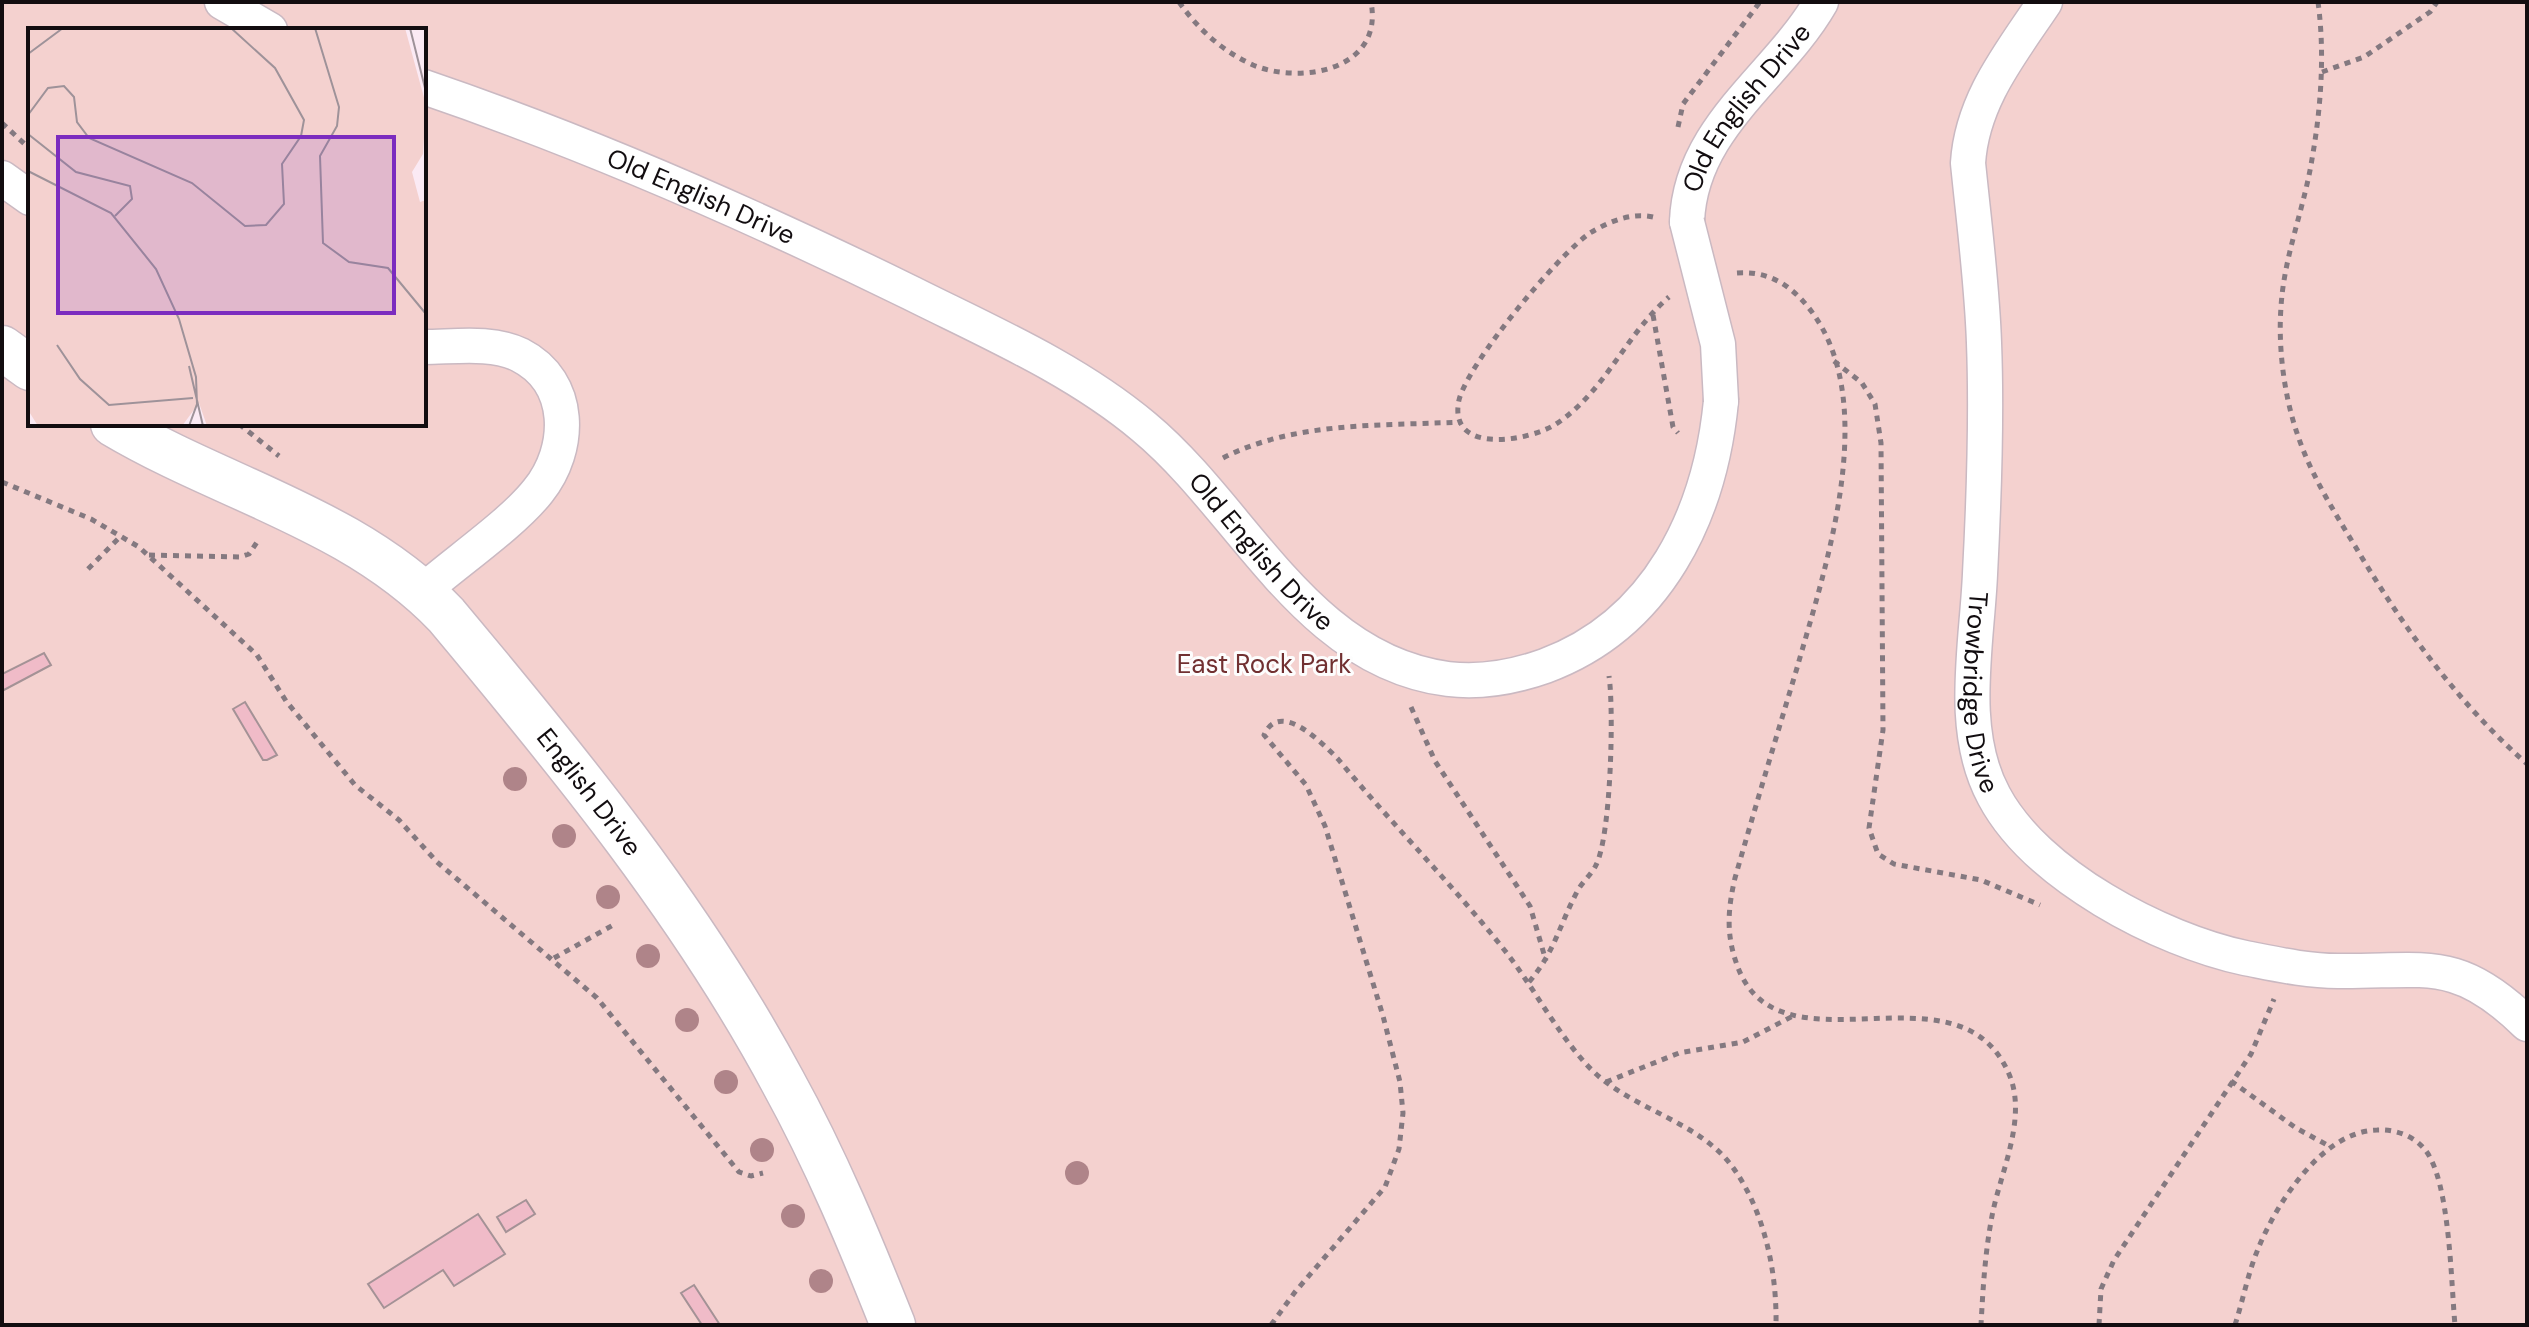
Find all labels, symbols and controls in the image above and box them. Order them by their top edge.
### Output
street label: Old English Drive [1675,16,1818,196]
inset map [28,28,426,426]
street label: Old English Drive [602,140,801,252]
street label: Old English Drive [1181,465,1341,638]
street label: Trowbridge Drive [1955,590,2007,799]
park label: East Rock Park [1177,647,1351,681]
street label: English Drive [529,721,650,863]

